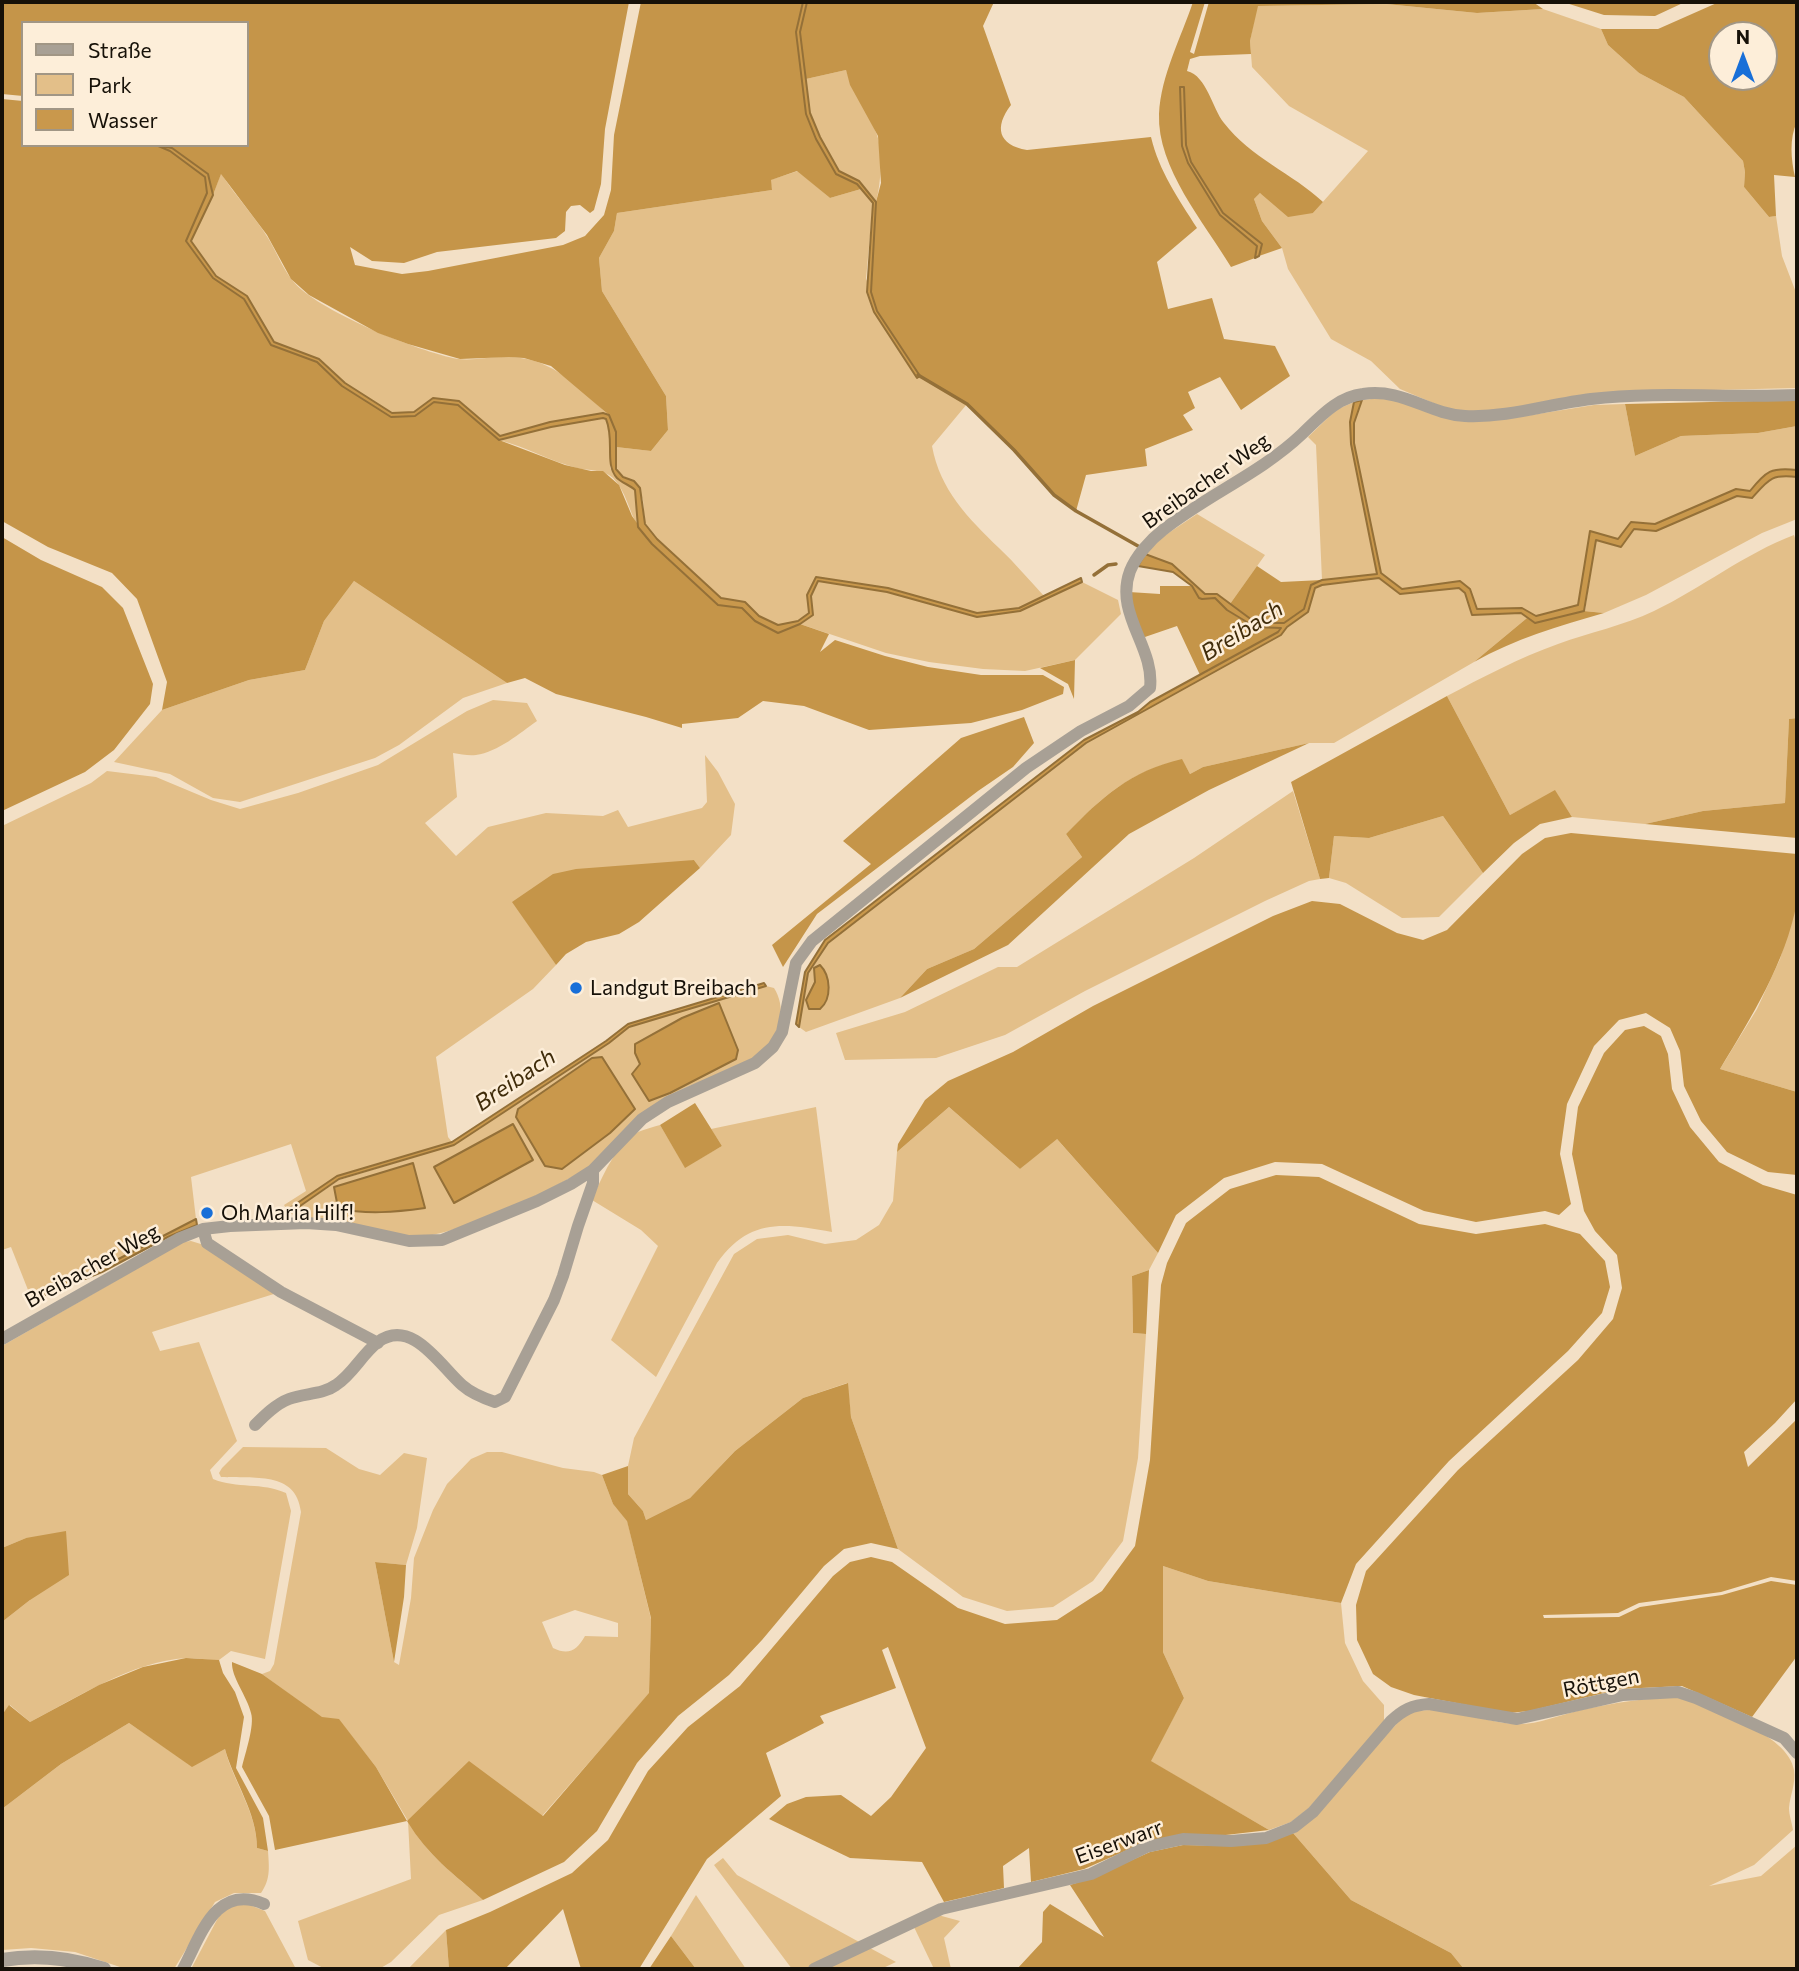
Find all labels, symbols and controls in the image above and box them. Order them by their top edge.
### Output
legend [21,21,248,147]
north arrow [1708,21,1778,91]
text: N [1736,25,1750,48]
text: Straße [88,37,152,62]
text: Park [88,72,132,97]
text: Wasser [88,107,158,132]
street label: Breibacher Weg [1137,428,1275,534]
water label: Breibach [1196,595,1288,667]
place label: Landgut Breibach [590,975,757,1001]
marker: Landgut Breibach [568,980,584,996]
water label: Breibach [469,1043,561,1117]
place label: Oh Maria Hilf! [221,1200,354,1226]
marker: Oh Maria Hilf! [199,1205,215,1221]
street label: Breibacher Weg [20,1219,164,1313]
street label: Röttgen [1561,1663,1641,1703]
street label: Eiserwarr [1072,1815,1166,1869]

